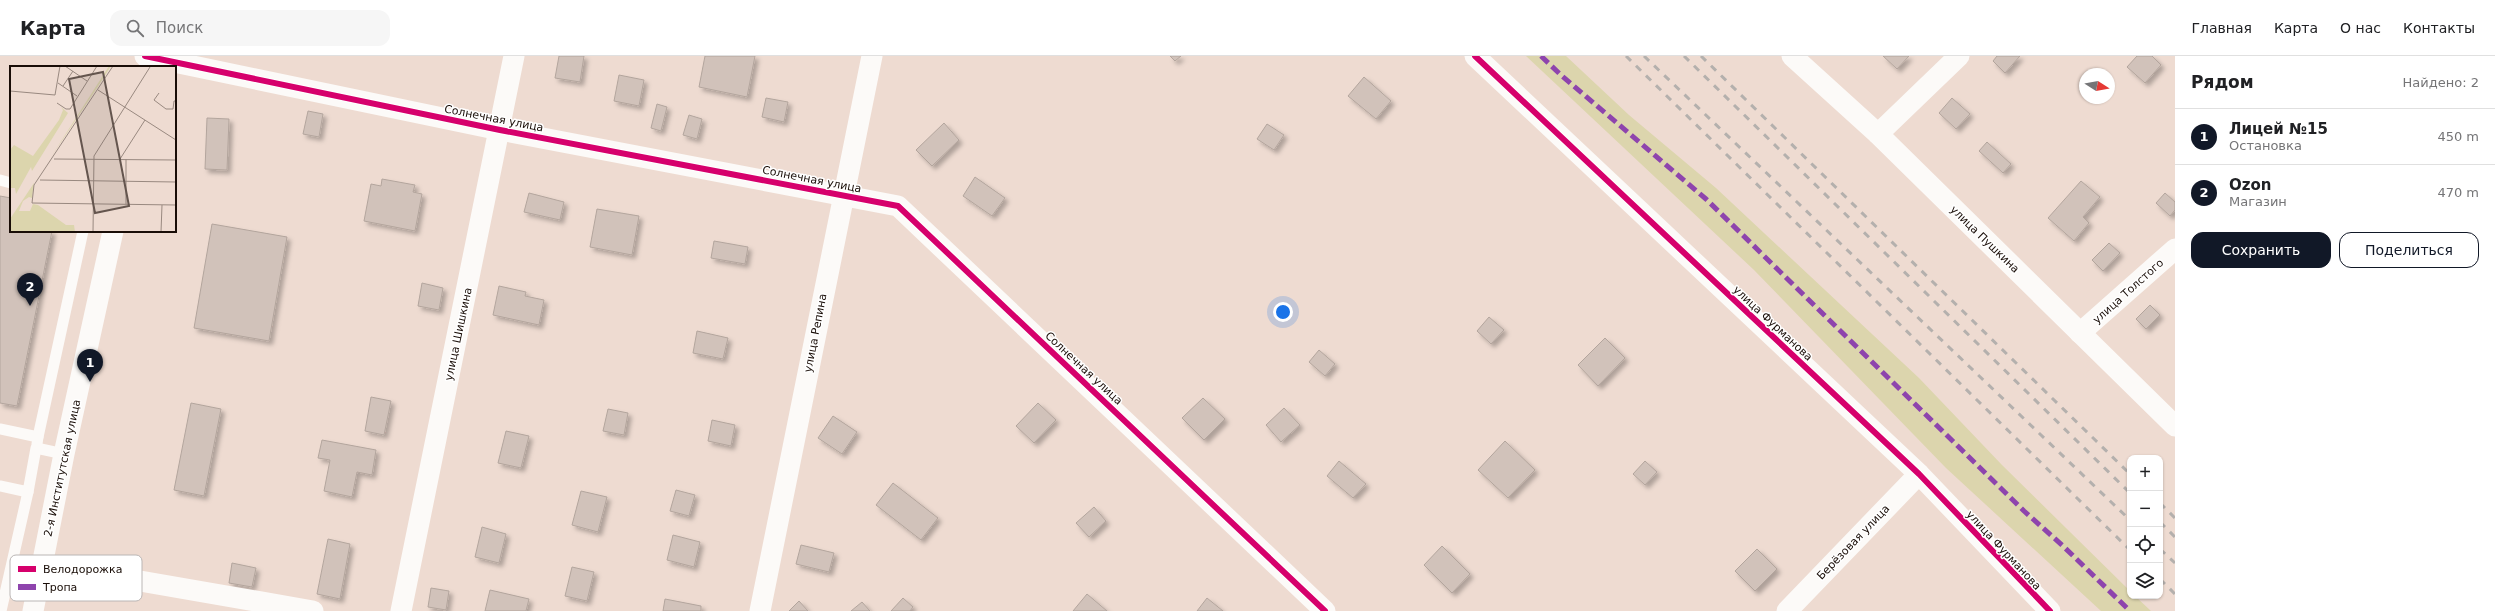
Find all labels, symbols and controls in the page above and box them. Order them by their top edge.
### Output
search box [110,10,390,46]
text: Карта [20,17,86,39]
icon: search [124,17,146,39]
text: Поиск [156,19,203,37]
text: Главная [2191,20,2252,36]
text: Карта [2274,20,2318,36]
text: О нас [2340,20,2381,36]
text: Контакты [2403,20,2475,36]
inset map [10,66,176,232]
north arrow [2079,68,2115,104]
text: Рядом [2191,72,2254,92]
text: Найдено: 2 [2403,75,2479,90]
street label: Солнечная улица [443,102,545,134]
text: Лицей №15 [2229,120,2328,138]
text: 1 [2199,129,2209,144]
text: 450 m [2437,129,2479,144]
text: Остановка [2229,138,2302,153]
street label: Солнечная улица [761,163,863,195]
text: Ozon [2229,176,2271,194]
text: 2 [2199,185,2209,200]
text: 470 m [2437,185,2479,200]
text: Магазин [2229,194,2287,209]
street label: улица Пушкина [1947,203,2022,276]
button: Сохранить [2191,232,2331,268]
button: Поделиться [2339,232,2479,268]
street label: улица Толстого [2090,256,2167,327]
pin: 2 [17,273,43,306]
street label: улица Фурманова [1730,283,1815,363]
street label: улица Шишкина [442,286,475,382]
street label: улица Репина [801,293,830,374]
your location [1273,302,1293,322]
street label: Солнечная улица [1042,329,1125,408]
pin: 1 [77,349,103,382]
street label: 2-я Институтская улица [42,398,83,538]
map controls [2127,455,2163,599]
button: + [2127,455,2163,491]
button: − [2127,491,2163,527]
street label: Берёзовая улица [1814,502,1892,582]
street label: улица Фурманова [1964,508,2044,593]
button: locate [2127,527,2163,563]
legend [10,555,142,601]
text: Велодорожка [43,563,122,576]
button: layers [2127,563,2163,599]
text: Тропа [42,581,77,594]

